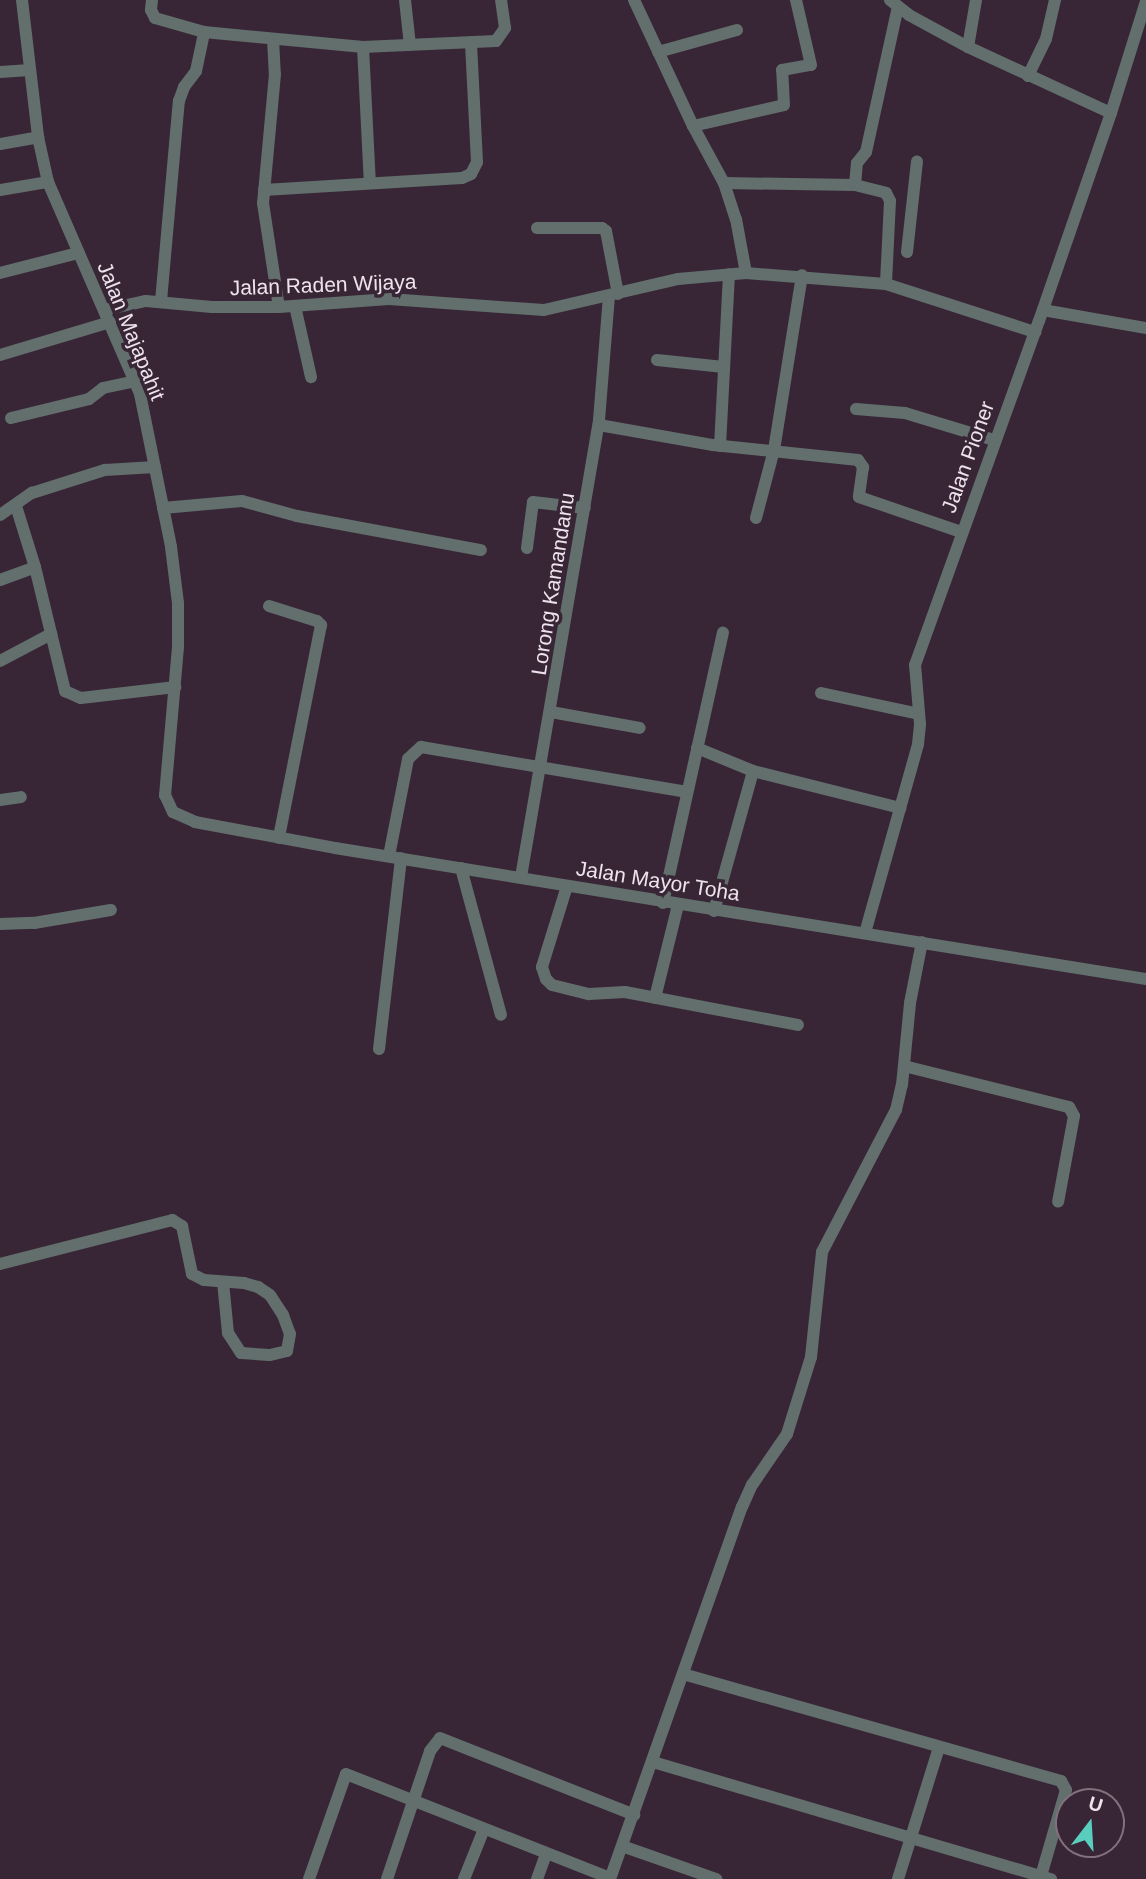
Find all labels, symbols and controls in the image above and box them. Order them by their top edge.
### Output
street label: Jalan Majapahit [92,258,170,404]
street label: Jalan Raden Wijaya [229,269,417,301]
street label: Jalan Pioner [936,398,1000,516]
street label: Lorong Kamandanu [526,491,580,677]
street label: Jalan Mayor Toha [574,856,742,906]
north arrow [1055,1788,1125,1858]
text: U [1086,1792,1105,1816]

